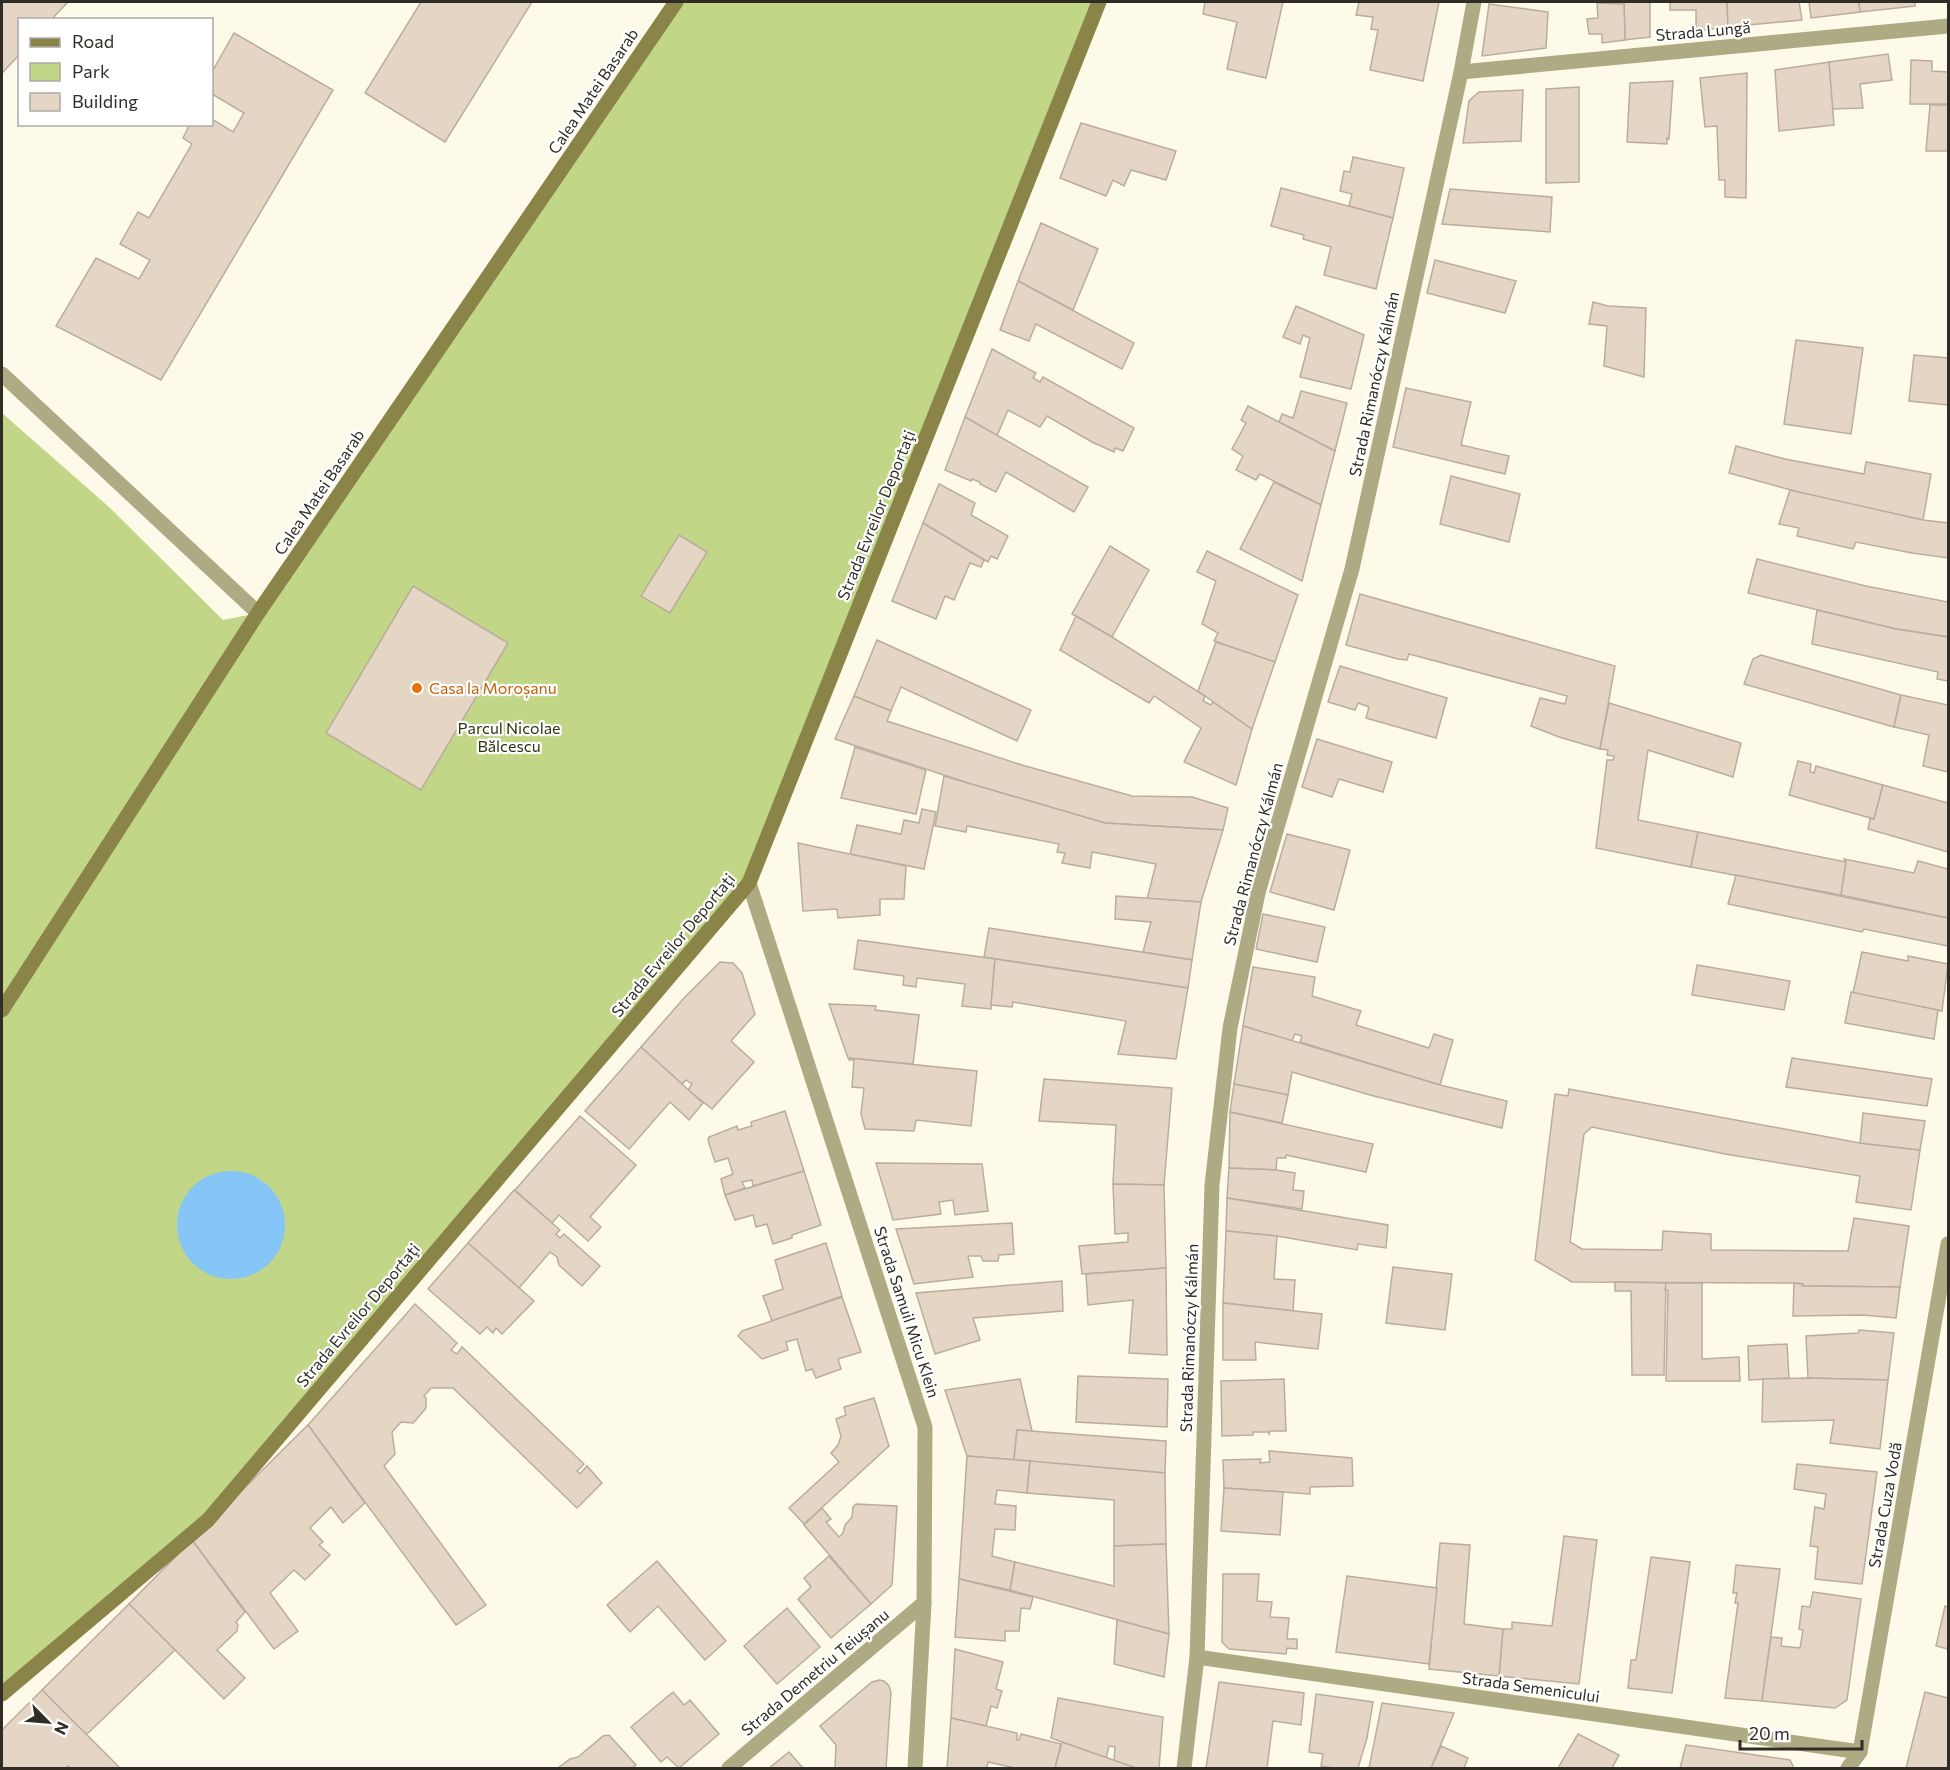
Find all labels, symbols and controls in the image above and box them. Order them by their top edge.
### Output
street label: Strada Lungă [1655,17,1751,44]
legend [18,18,213,126]
street label: Calea Matei Basarab [544,24,642,157]
text: Road [72,30,114,52]
text: Park [72,60,110,82]
text: Building [72,90,138,112]
street label: Strada Rimanóczy Kálmán [1345,290,1402,478]
street label: Calea Matei Basarab [270,425,368,558]
street label: Strada Evreilor Deportaţi [833,427,918,603]
place label: Casa la Moroșanu [429,678,557,699]
marker: Casa la Moroșanu [410,681,424,695]
park label: Parcul Nicolae Bălcescu [457,718,561,755]
street label: Strada Rimanóczy Kálmán [1219,760,1286,947]
street label: Strada Evreilor Deportaţi [607,869,738,1020]
street label: Strada Samuil Micu Klein [871,1224,944,1400]
street label: Strada Evreilor Deportaţi [292,1239,423,1390]
street label: Strada Rimanóczy Kálmán [1176,1243,1201,1433]
street label: Strada Cuza Vodă [1864,1441,1905,1569]
street label: Strada Demetriu Teiușanu [737,1604,894,1740]
street label: Strada Semenicului [1461,1667,1601,1706]
north arrow [18,1692,78,1752]
scale bar [1740,1713,1862,1751]
text: N [51,1719,73,1738]
text: 20 m [1749,1722,1790,1744]

